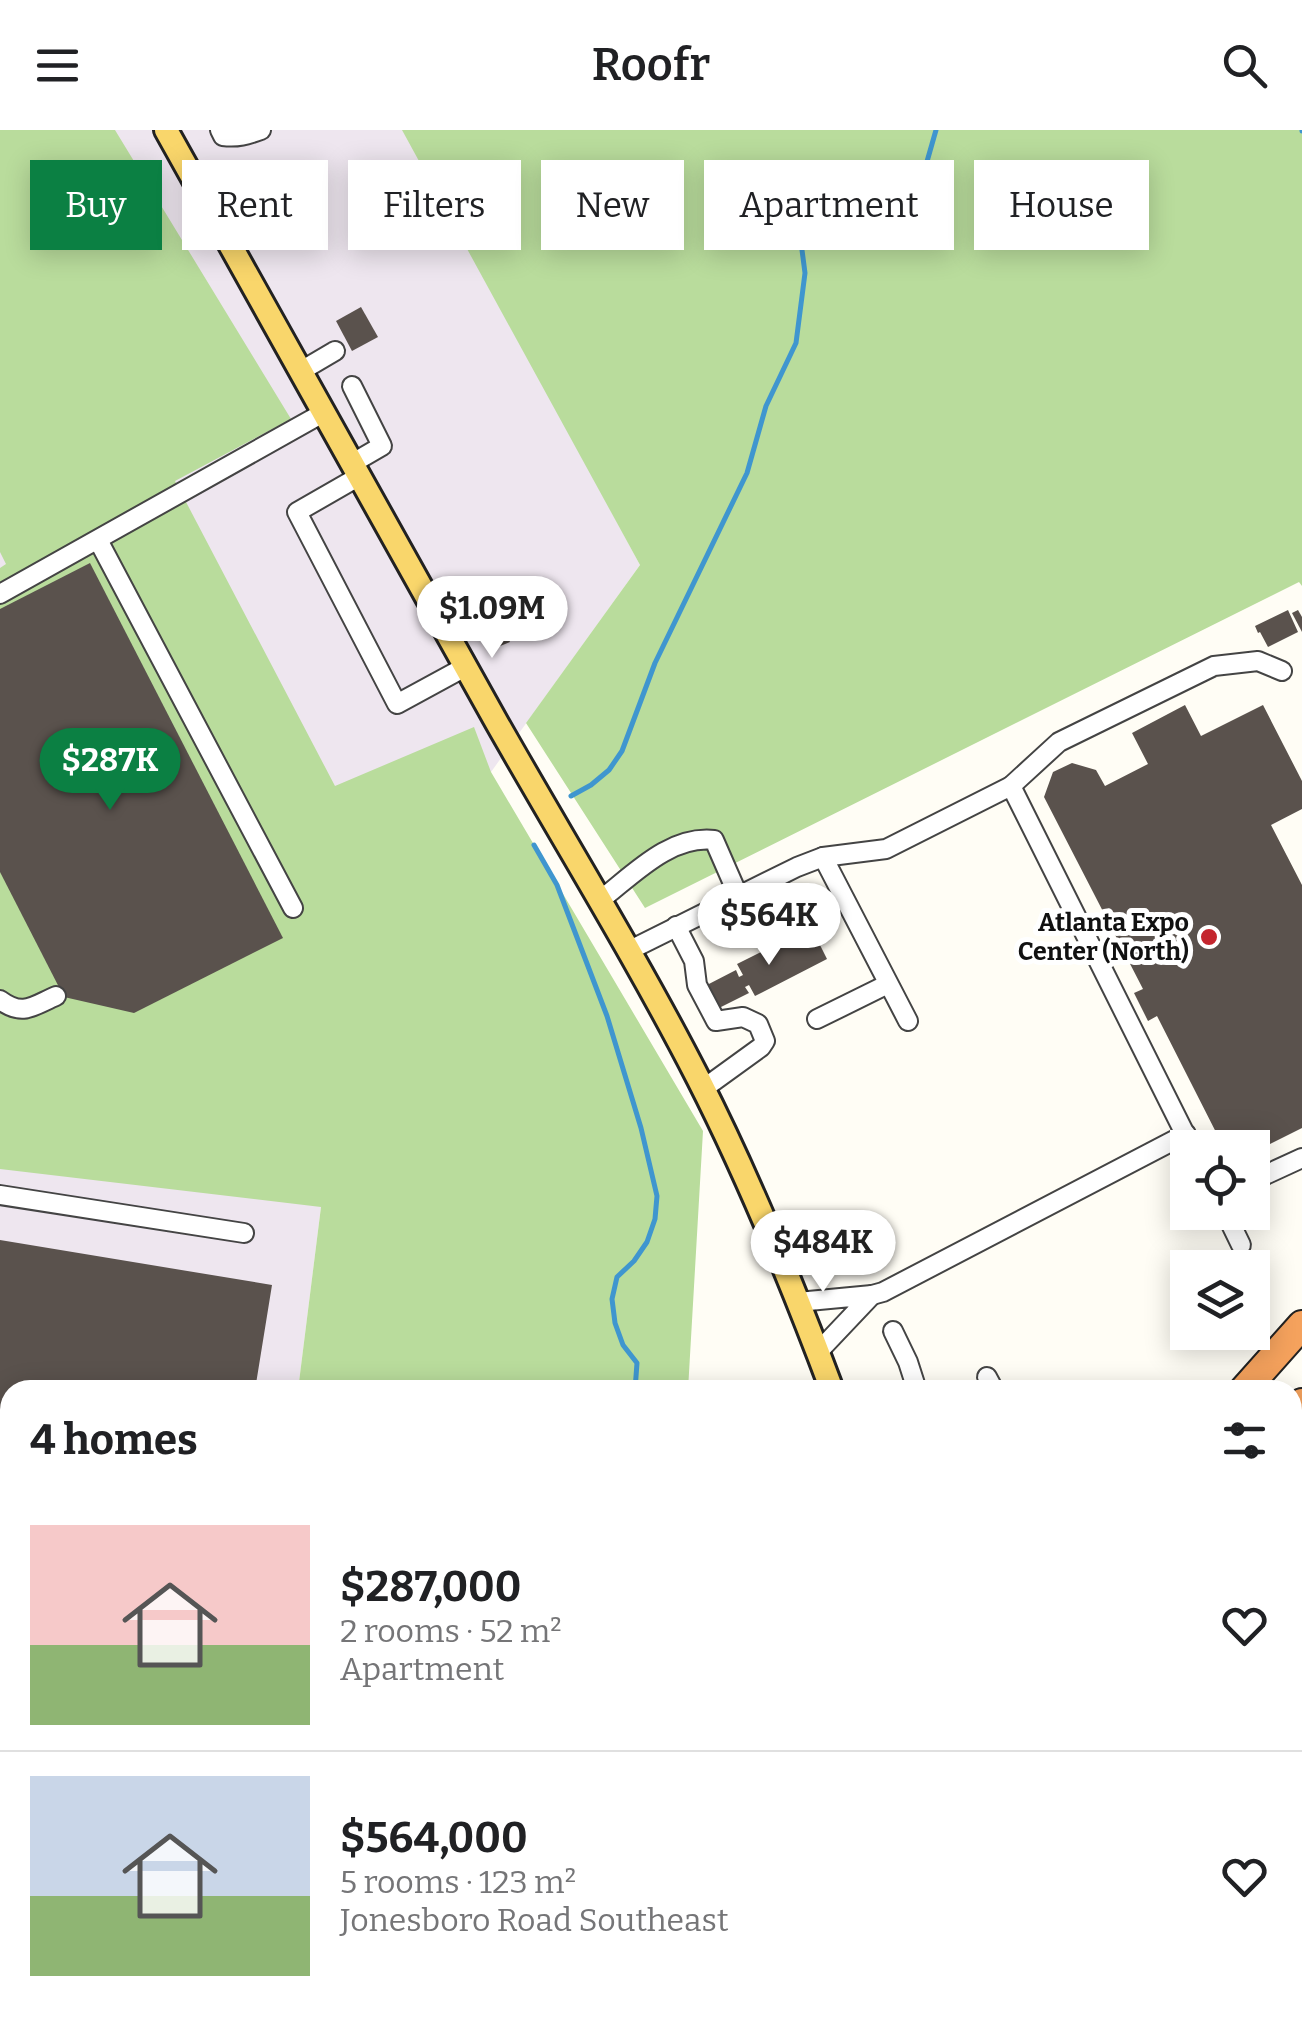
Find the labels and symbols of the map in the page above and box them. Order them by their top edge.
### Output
pin: $1.09M [411,576,573,661]
pin: $287K [40,728,180,813]
pin: $564K [699,883,839,968]
place label: Atlanta Expo Center (North) [1018,908,1189,967]
marker: Atlanta Expo Center (North) [1198,926,1220,948]
pin: $484K [753,1210,893,1295]

